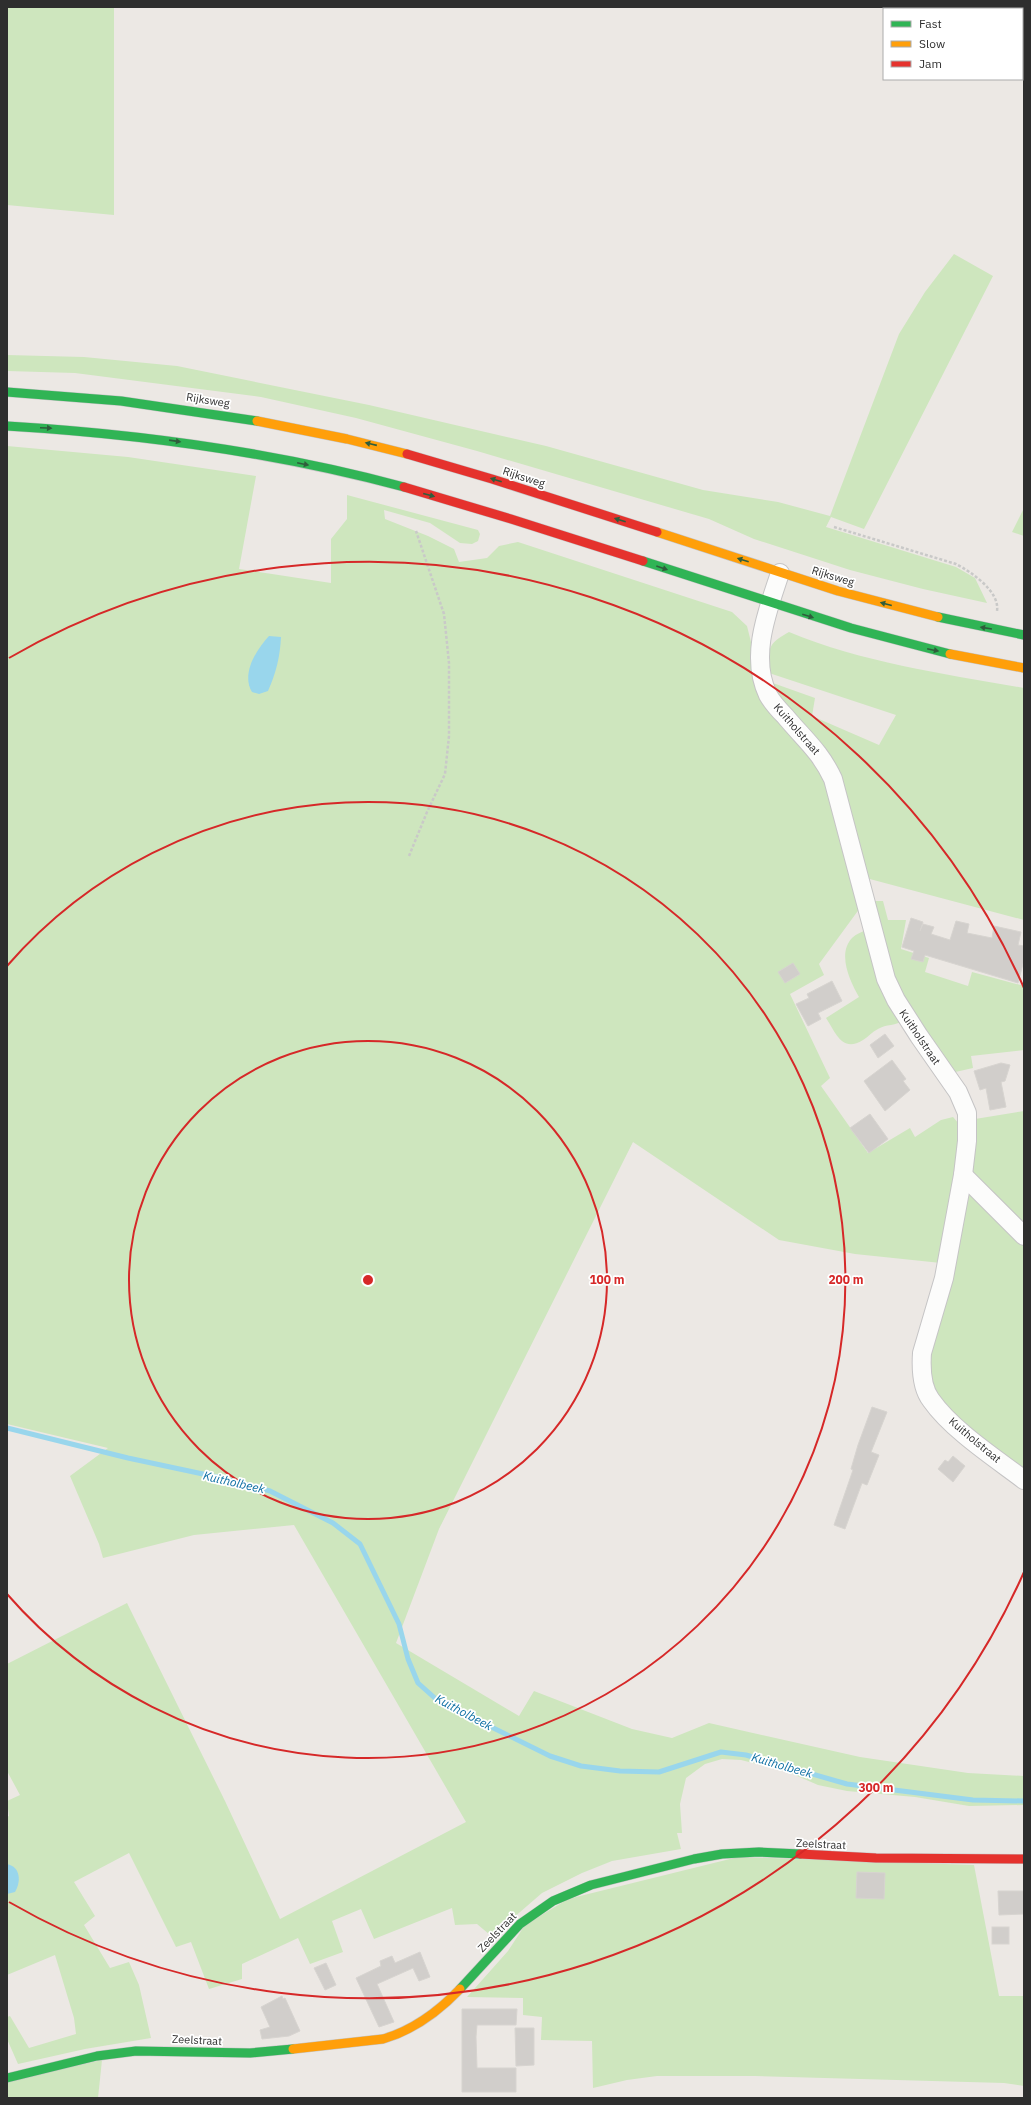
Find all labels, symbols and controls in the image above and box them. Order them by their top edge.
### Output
legend [883,8,1023,80]
text: Fast [919,16,942,31]
text: Slow [919,36,945,51]
text: Jam [919,56,942,71]
street label: Rijksweg [185,390,231,410]
one-way arrow [40,425,52,432]
one-way arrow [169,438,181,444]
one-way arrow [365,441,377,447]
one-way arrow [297,461,309,467]
street label: Rijksweg [501,464,547,490]
one-way arrow [490,477,502,483]
one-way arrow [424,492,436,498]
one-way arrow [613,517,625,523]
one-way arrow [737,557,749,563]
street label: Rijksweg [810,563,856,589]
one-way arrow [656,565,668,571]
one-way arrow [880,601,892,607]
one-way arrow [802,613,814,619]
one-way arrow [979,625,992,631]
one-way arrow [927,647,939,653]
street label: Kuitholstraat [771,700,823,758]
street label: Kuitholstraat [896,1007,944,1067]
text: 100 m [589,1272,625,1287]
text: 200 m [828,1272,864,1287]
centre of rings [361,1273,375,1287]
street label: Kuitholstraat [946,1414,1004,1466]
water label: Kuitholbeek [202,1468,267,1497]
water label: Kuitholbeek [433,1691,496,1734]
water label: Kuitholbeek [750,1749,815,1781]
text: 300 m [858,1780,894,1795]
street label: Zeelstraat [796,1836,847,1852]
street label: Zeelstraat [475,1909,520,1955]
street label: Zeelstraat [172,2032,223,2048]

